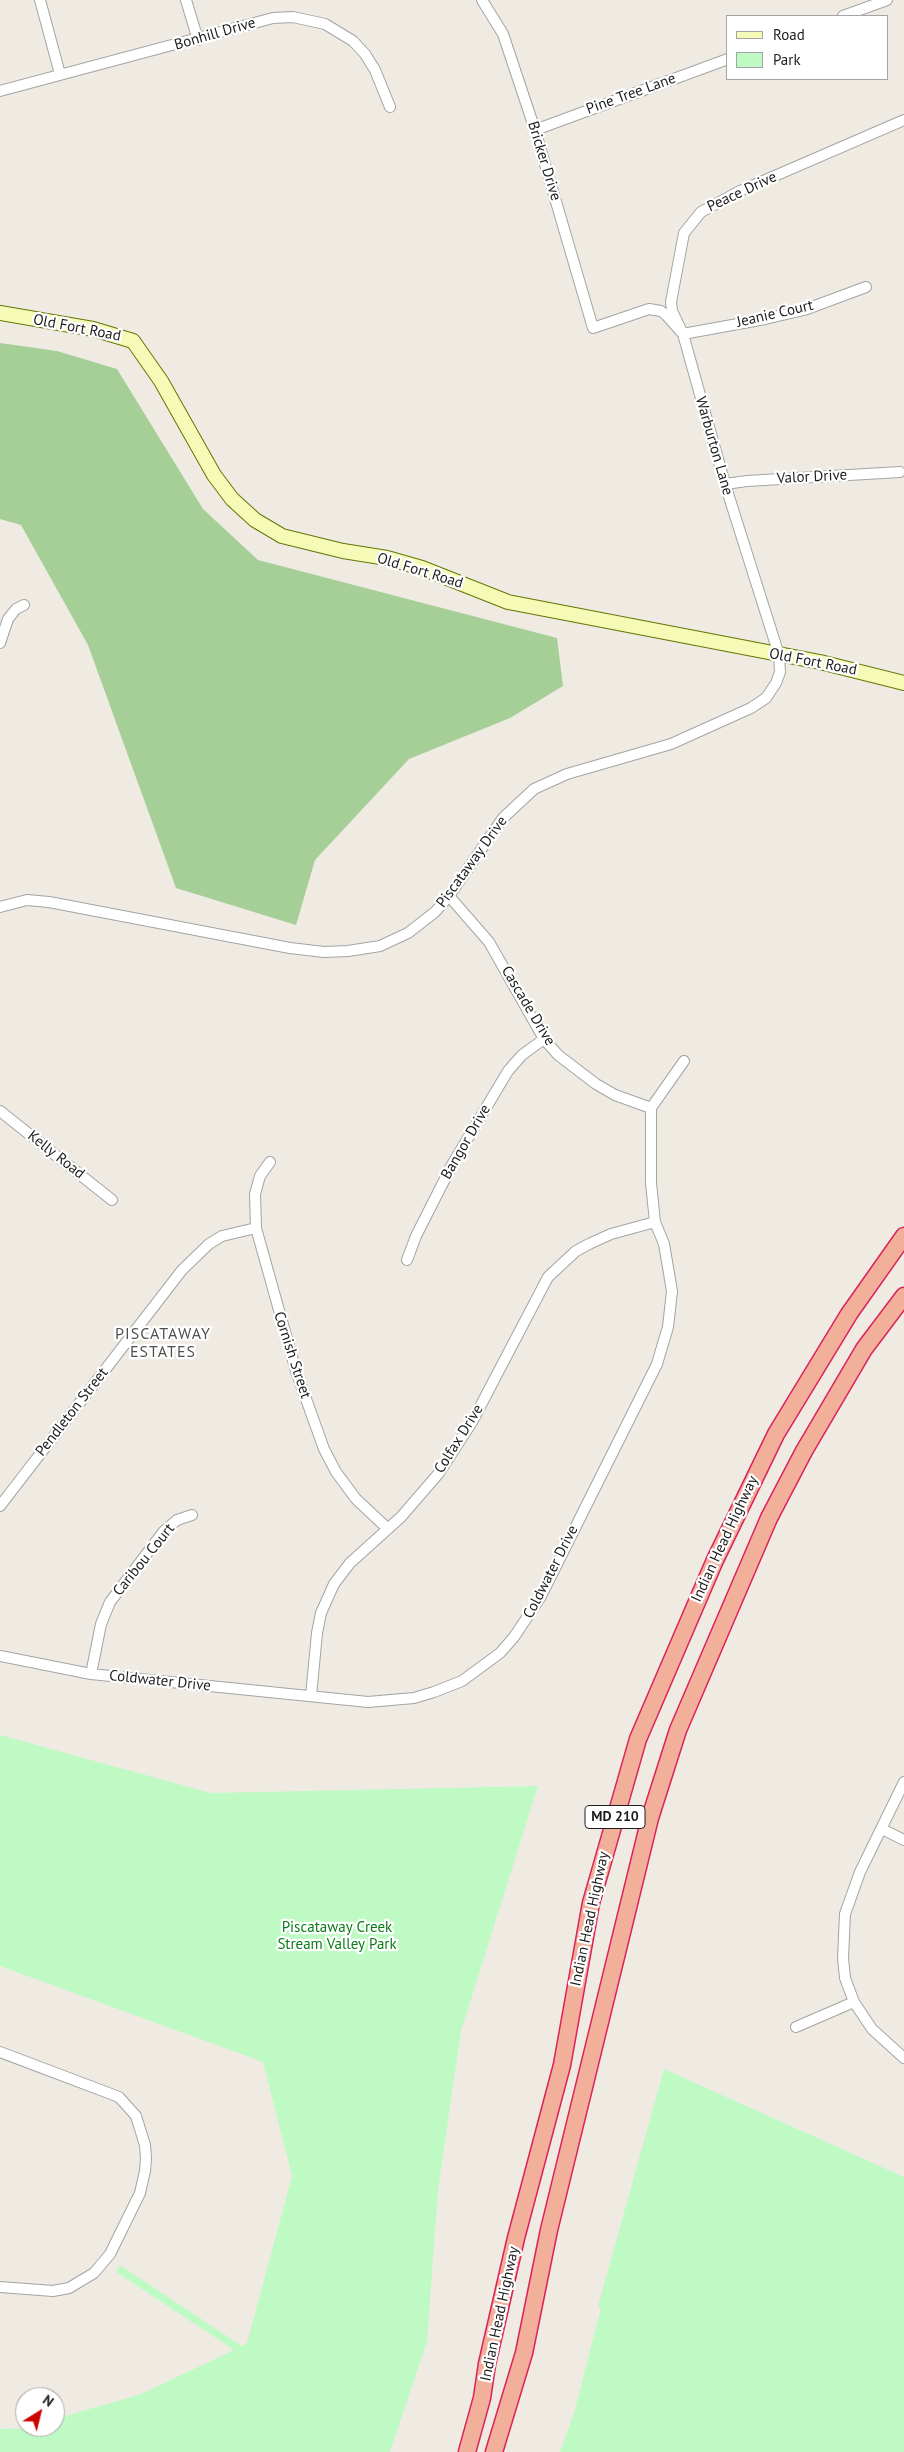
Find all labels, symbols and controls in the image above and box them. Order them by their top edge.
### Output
street label: Bonhill Drive [172,14,258,54]
legend [726,15,889,80]
text: Road [773,25,805,44]
text: Park [773,50,801,69]
street label: Pine Tree Lane [584,69,678,119]
street label: Bricker Drive [523,119,565,203]
street label: Peace Drive [704,168,780,216]
street label: Jeanie Court [735,296,815,332]
street label: Old Fort Road [32,311,122,345]
street label: Warburton Lane [691,395,737,497]
street label: Valor Drive [776,466,848,488]
street label: Old Fort Road [375,549,465,593]
street label: Old Fort Road [768,645,858,679]
street label: Piscataway Drive [433,813,511,911]
street label: Cascade Drive [497,963,559,1049]
street label: Bangor Drive [437,1101,495,1183]
street label: Kelly Road [24,1127,88,1183]
street label: Cornish Street [269,1309,315,1401]
district label: PISCATAWAY ESTATES [114,1324,212,1362]
street label: Pendleton Street [32,1364,112,1460]
street label: Colfax Drive [431,1401,487,1477]
street label: Indian Head Highway [688,1473,762,1605]
street label: Caribou Court [109,1520,179,1600]
street label: Coldwater Drive [520,1522,582,1622]
street label: Coldwater Drive [108,1667,212,1695]
road number: MD 210 [585,1805,645,1828]
street label: Indian Head Highway [567,1850,613,1988]
park label: Piscataway Creek Stream Valley Park [277,1919,397,1954]
street label: Indian Head Highway [477,2245,523,2383]
north arrow [15,2387,65,2437]
text: N [39,2391,57,2411]

